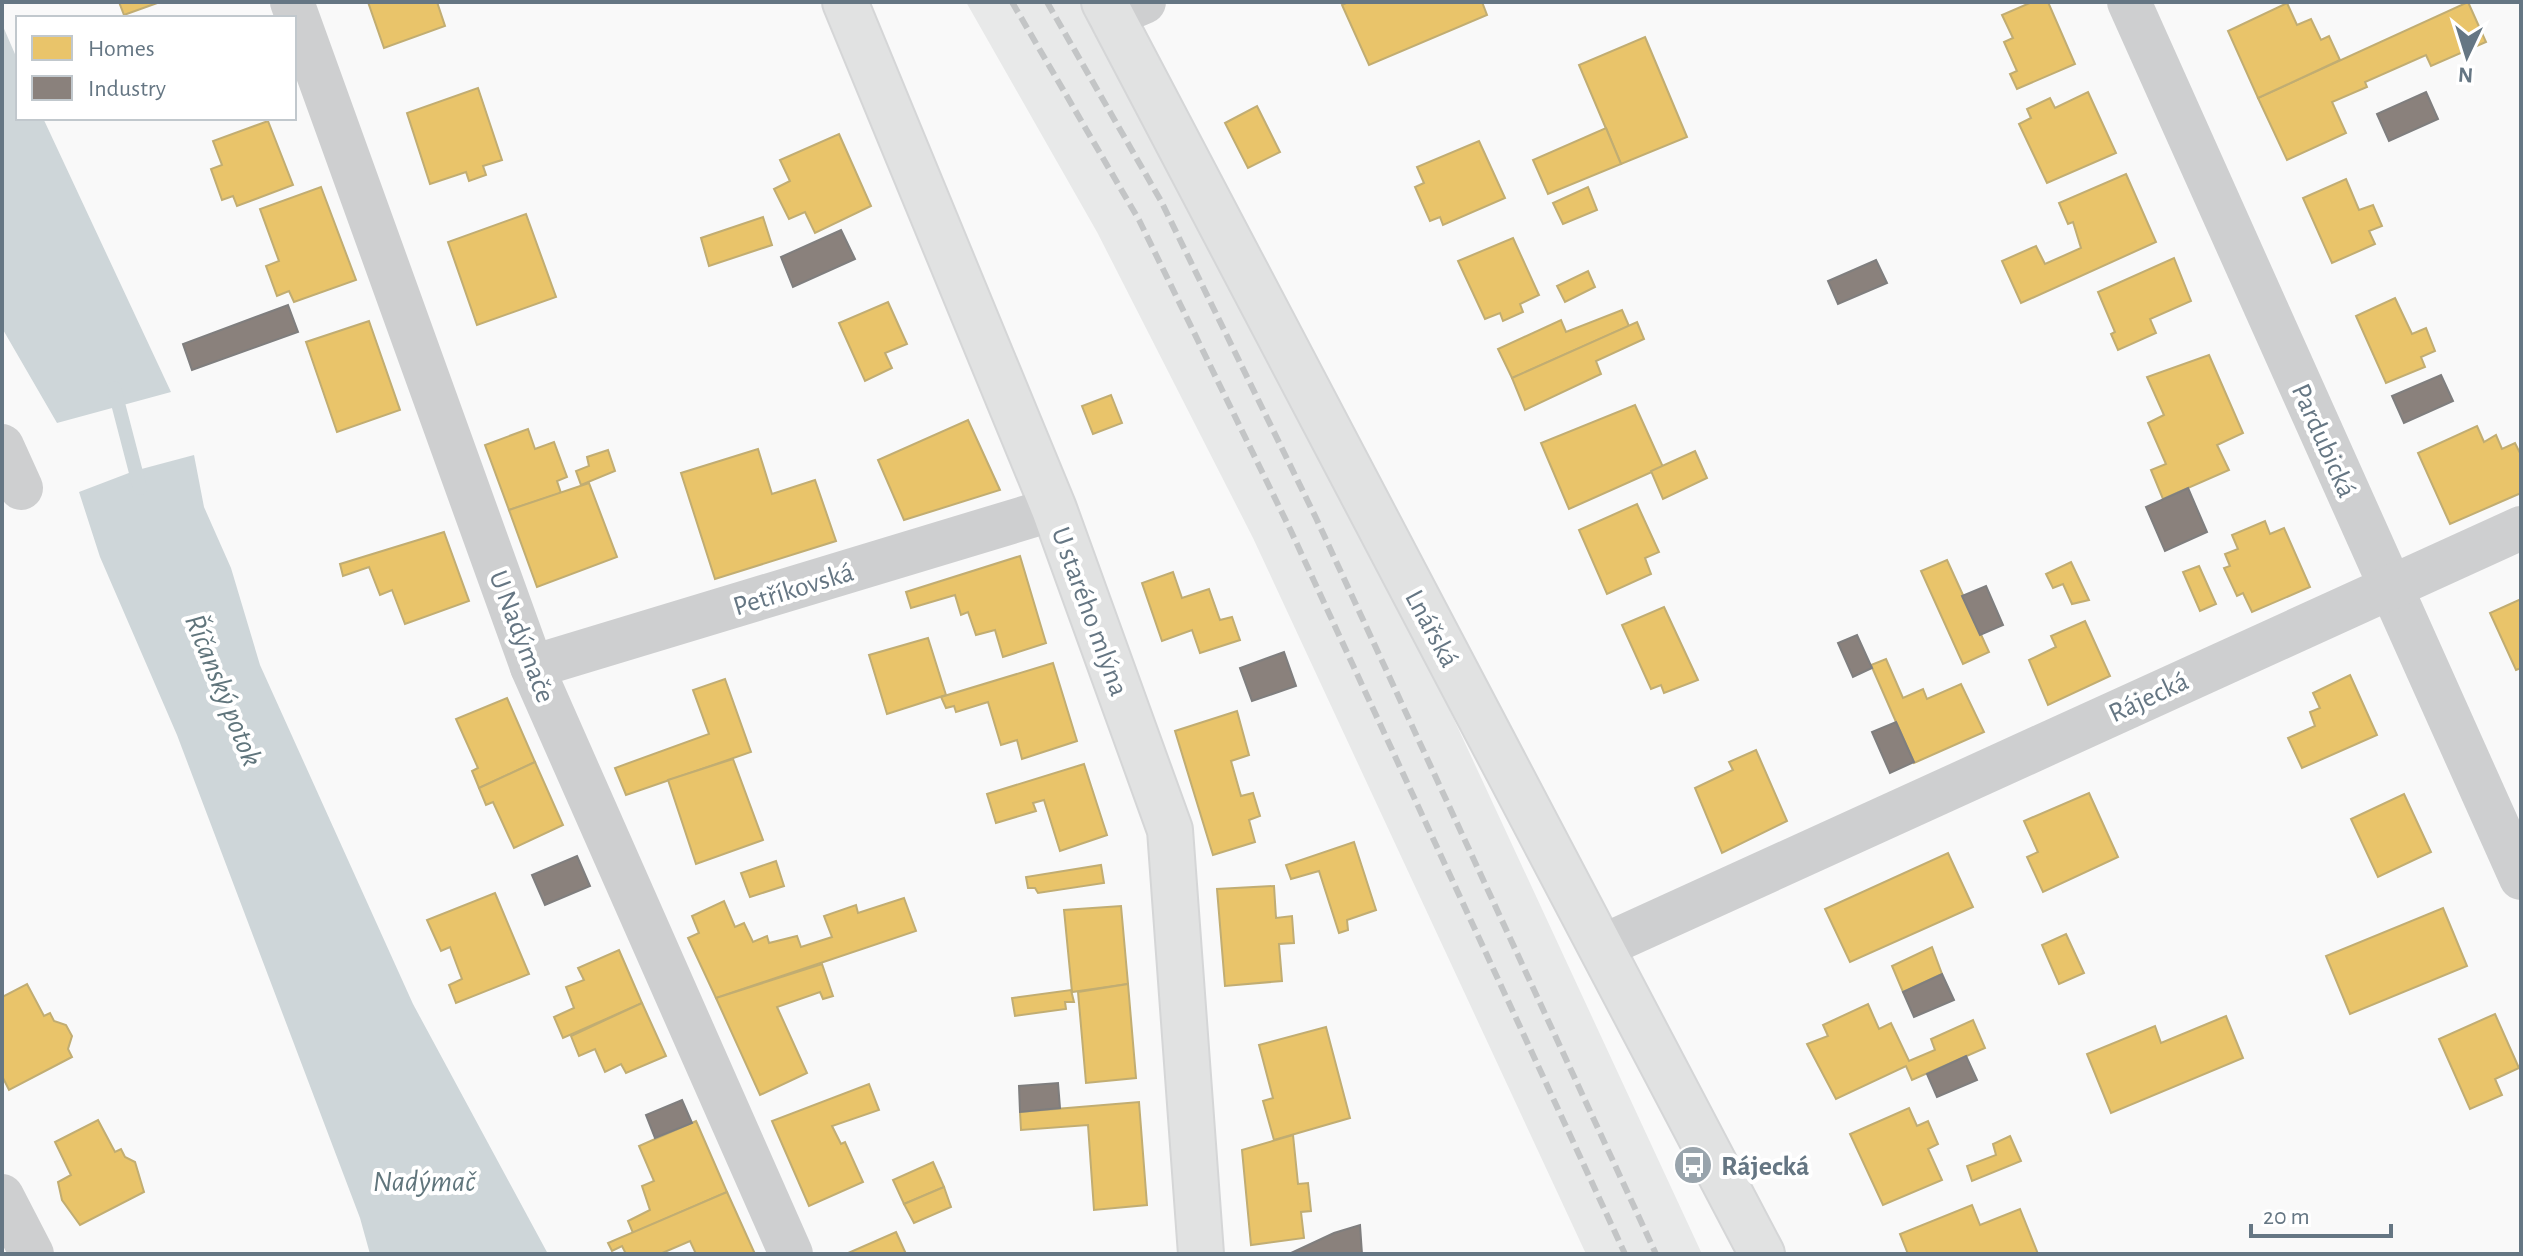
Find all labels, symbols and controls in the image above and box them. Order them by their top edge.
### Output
legend [16,16,296,120]
north arrow [2427,16,2507,96]
text: Homes [88,37,155,61]
text: N [2457,63,2474,86]
text: Industry [88,77,166,101]
street label: Pardubická [2286,380,2361,502]
street label: U starého mlýna [1046,523,1133,700]
street label: Petříkovská [730,558,857,621]
street label: U Nadýmače [483,567,559,707]
street label: Lnářská [1399,586,1463,672]
water label: Říčanský potok [179,609,269,771]
street label: Rájecká [2105,667,2193,728]
bus stop icon: Rájecká [1672,1144,1714,1186]
place label: Rájecká [1721,1153,1809,1181]
water label: Nadýmač [373,1167,477,1197]
scale bar [2251,1188,2391,1238]
text: 20 m [2263,1205,2310,1229]

